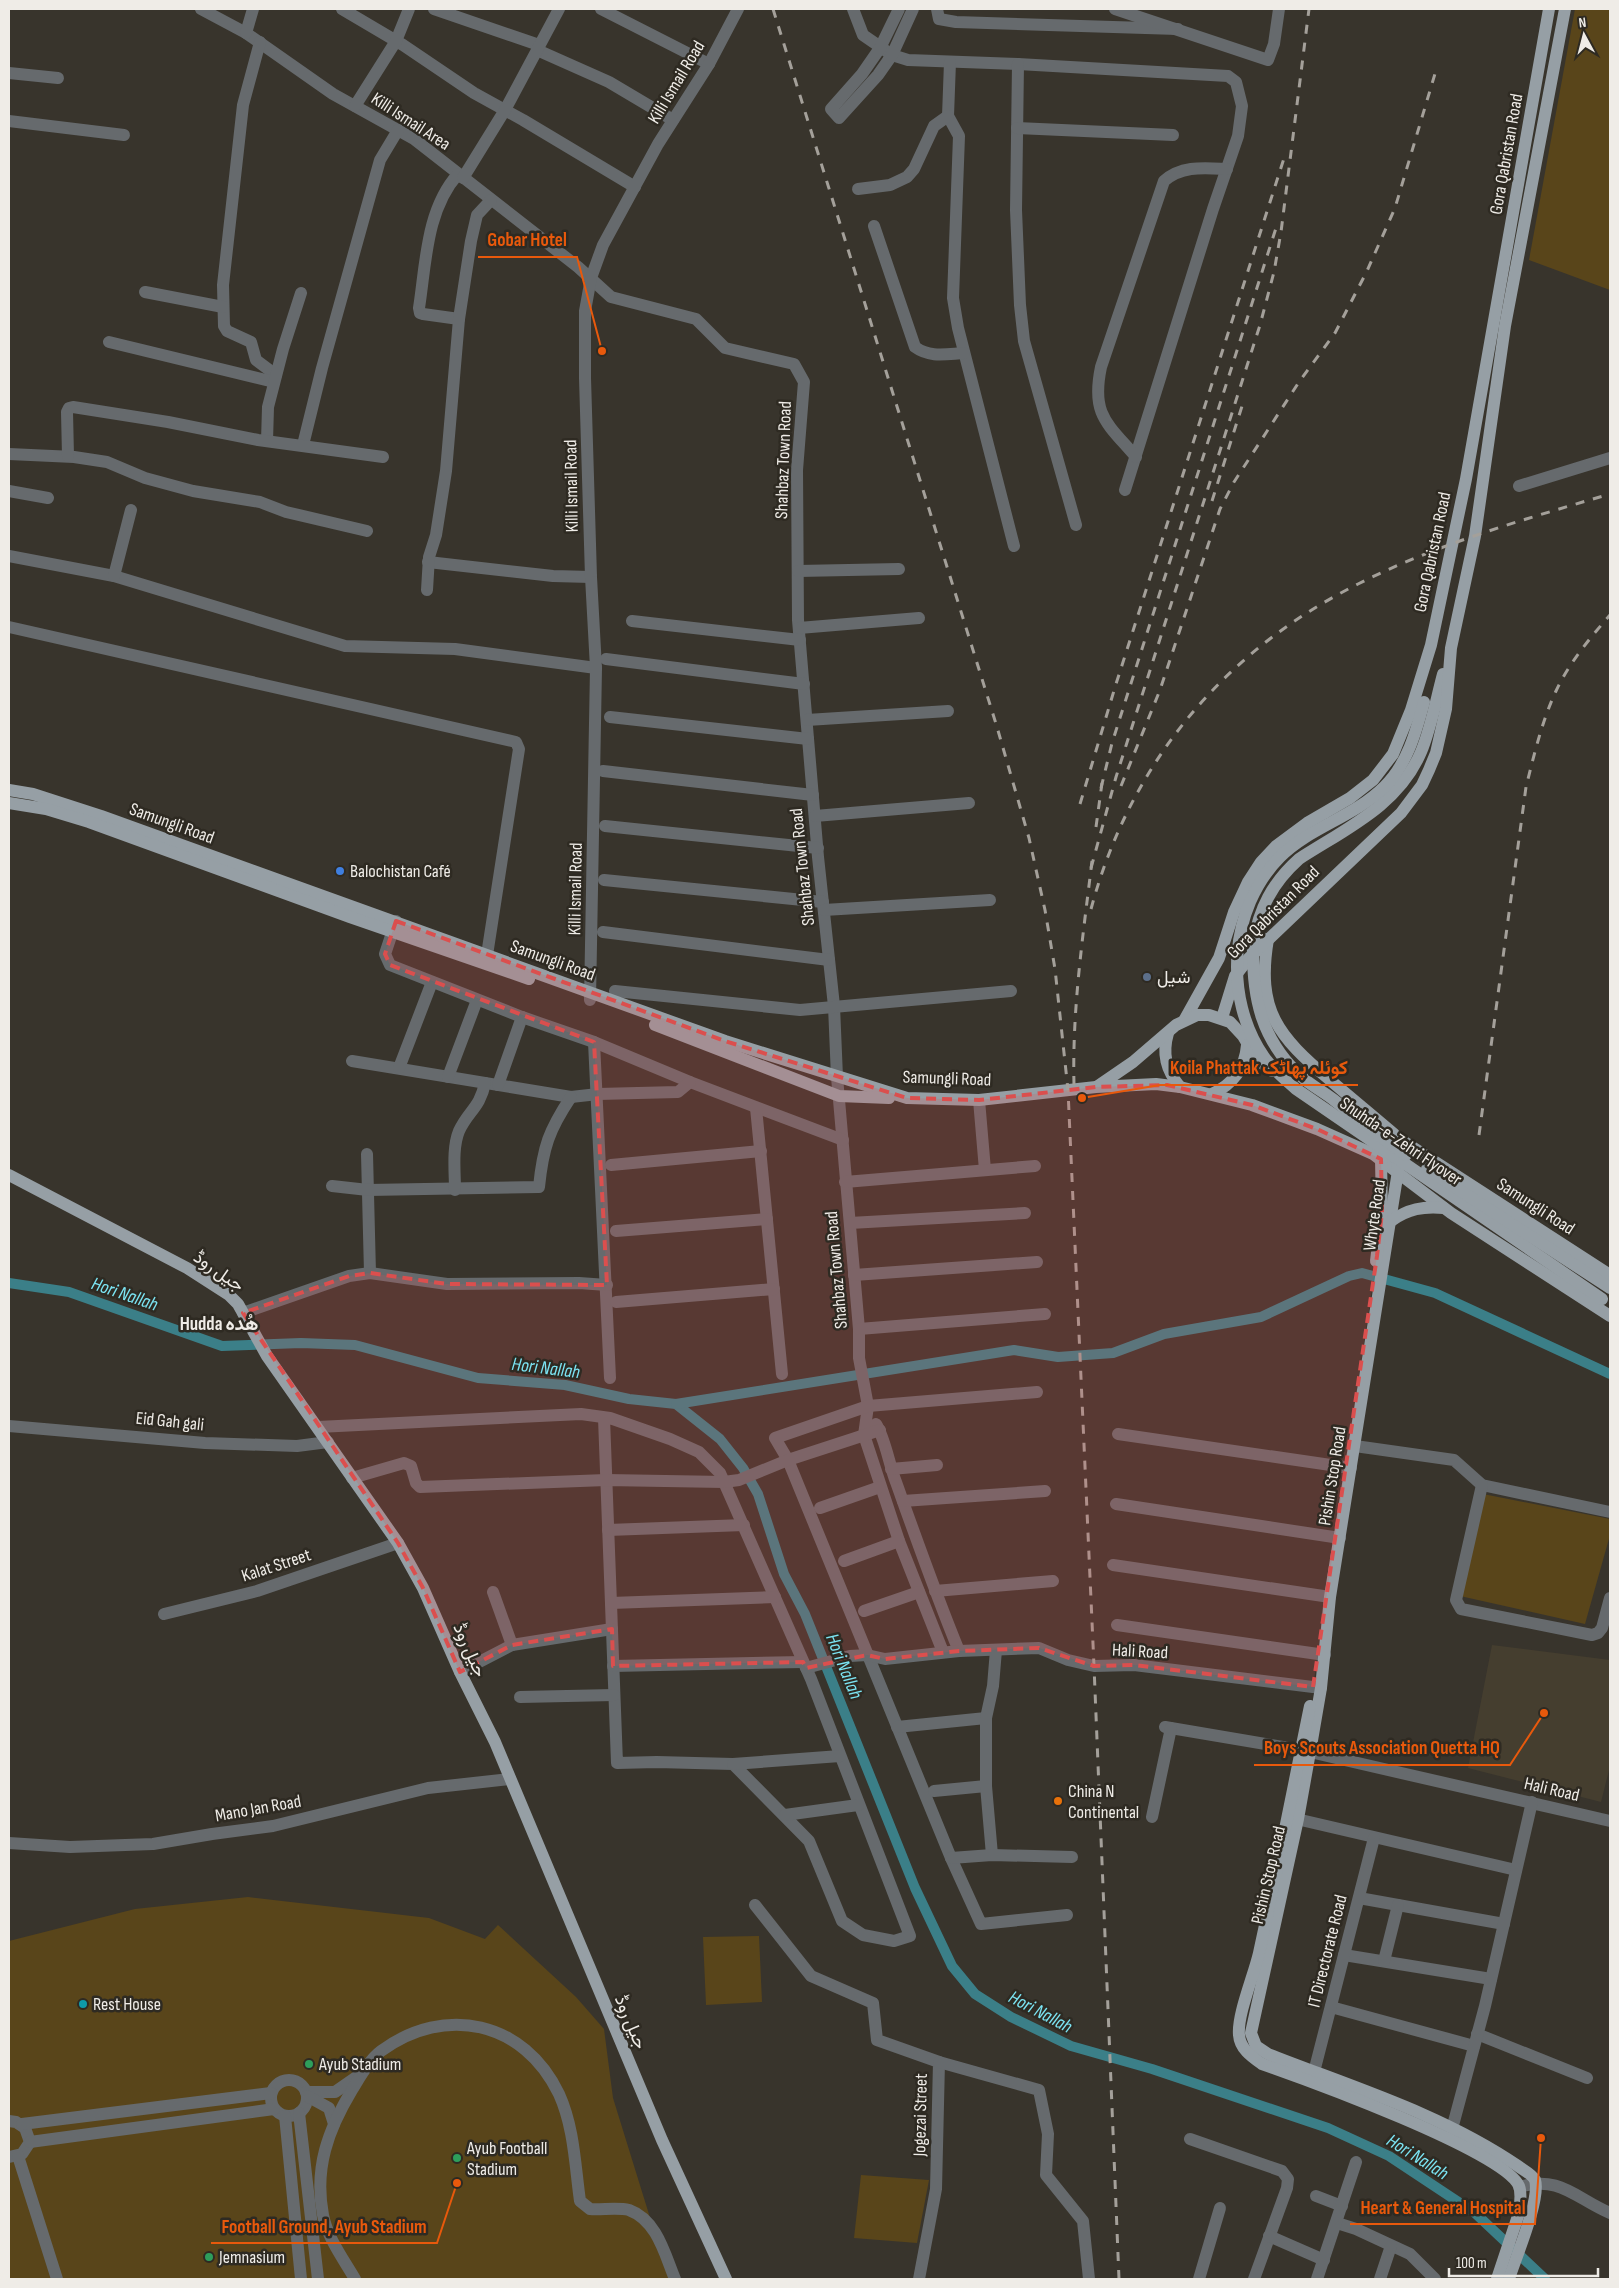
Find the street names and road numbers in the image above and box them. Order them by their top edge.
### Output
street label: Killi Ismail Road [643,37,709,128]
street label: Killi Ismail Area [367,88,454,155]
street label: Gora Qabristan Road [1486,92,1527,216]
street label: Shahbaz Town Road [771,401,796,519]
street label: Killi Ismail Road [560,439,583,533]
street label: Gora Qabristan Road [1410,490,1455,614]
street label: Samungli Road [127,798,217,848]
street label: Shahbaz Town Road [786,807,819,927]
street label: Killi Ismail Road [564,842,587,936]
street label: Gora Qabristan Road [1223,862,1324,963]
street label: Samungli Road [508,935,598,985]
street label: Samungli Road [902,1066,992,1091]
street label: Shuhda-e-Zehri Flyover [1336,1093,1466,1190]
street label: Samungli Road [1493,1174,1579,1239]
street label: Whyte Road [1359,1178,1390,1252]
street label: Shahbaz Town Road [821,1210,852,1330]
street label: جیل روڈ [189,1247,248,1296]
street label: Eid Gah gali [135,1407,205,1436]
street label: Pishin Stop Road [1314,1425,1351,1527]
street label: Kalat Street [239,1544,314,1587]
street label: جیل روڈ [448,1620,491,1680]
street label: Hali Road [1111,1640,1168,1663]
street label: Hali Road [1522,1773,1582,1806]
street label: Mano Jan Road [214,1791,303,1826]
street label: Pishin Stop Road [1247,1824,1290,1926]
street label: IT Directorate Road [1303,1893,1352,2010]
street label: جیل روڈ [610,1992,651,2052]
street label: Jogezai Street [909,2073,932,2158]

